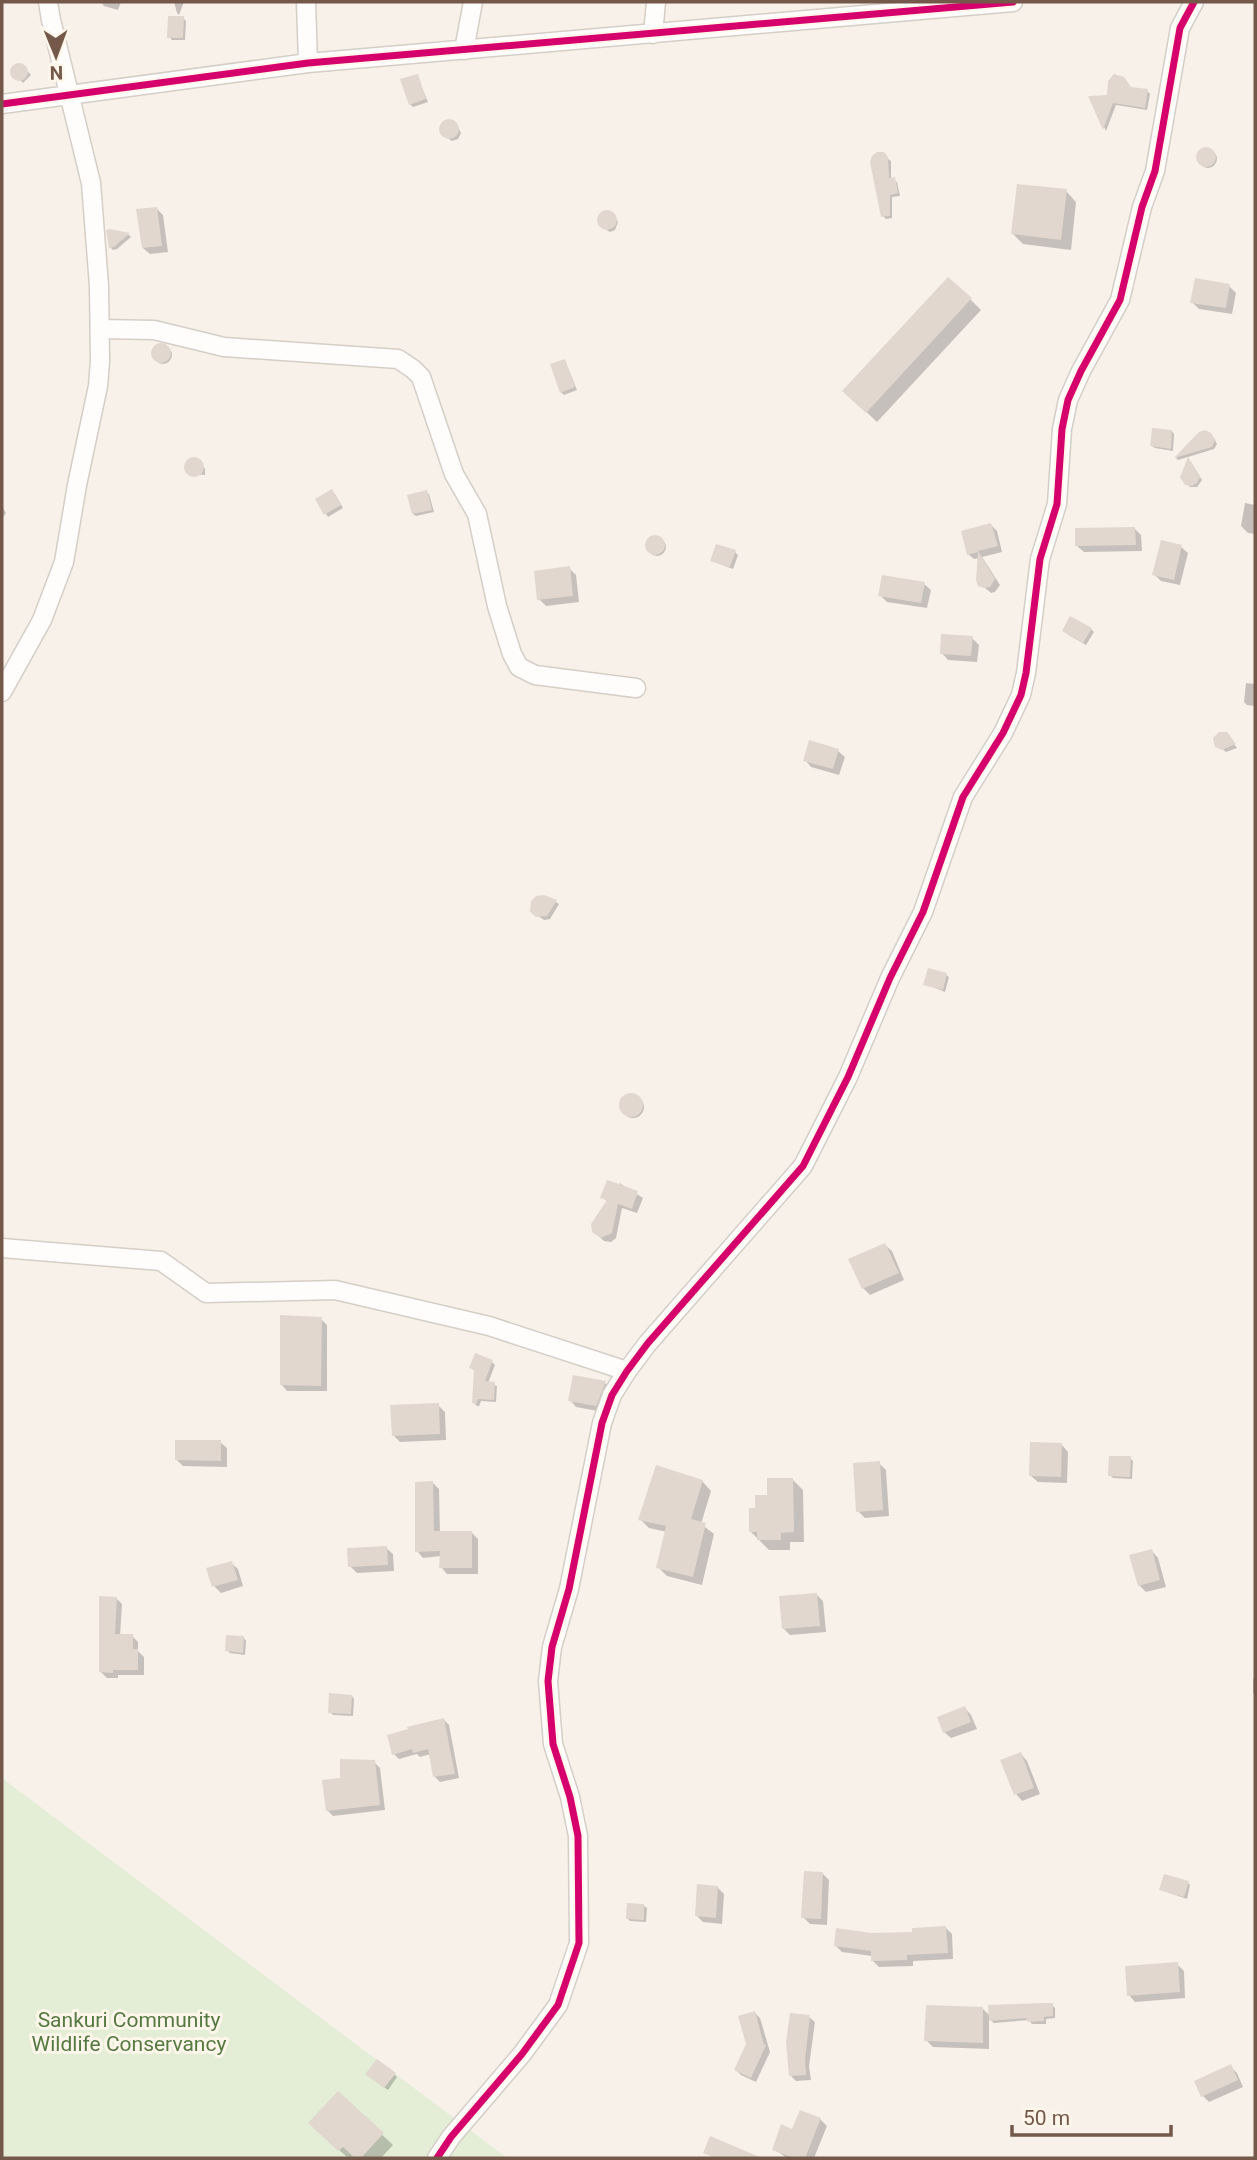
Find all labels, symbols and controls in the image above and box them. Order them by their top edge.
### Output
north arrow [21,21,91,91]
text: N [49,61,63,84]
park label: Sankuri Community Wildlife Conservancy [32,2008,226,2056]
scale bar [1012,2094,1171,2138]
text: 50 m [1023,2106,1070,2130]

